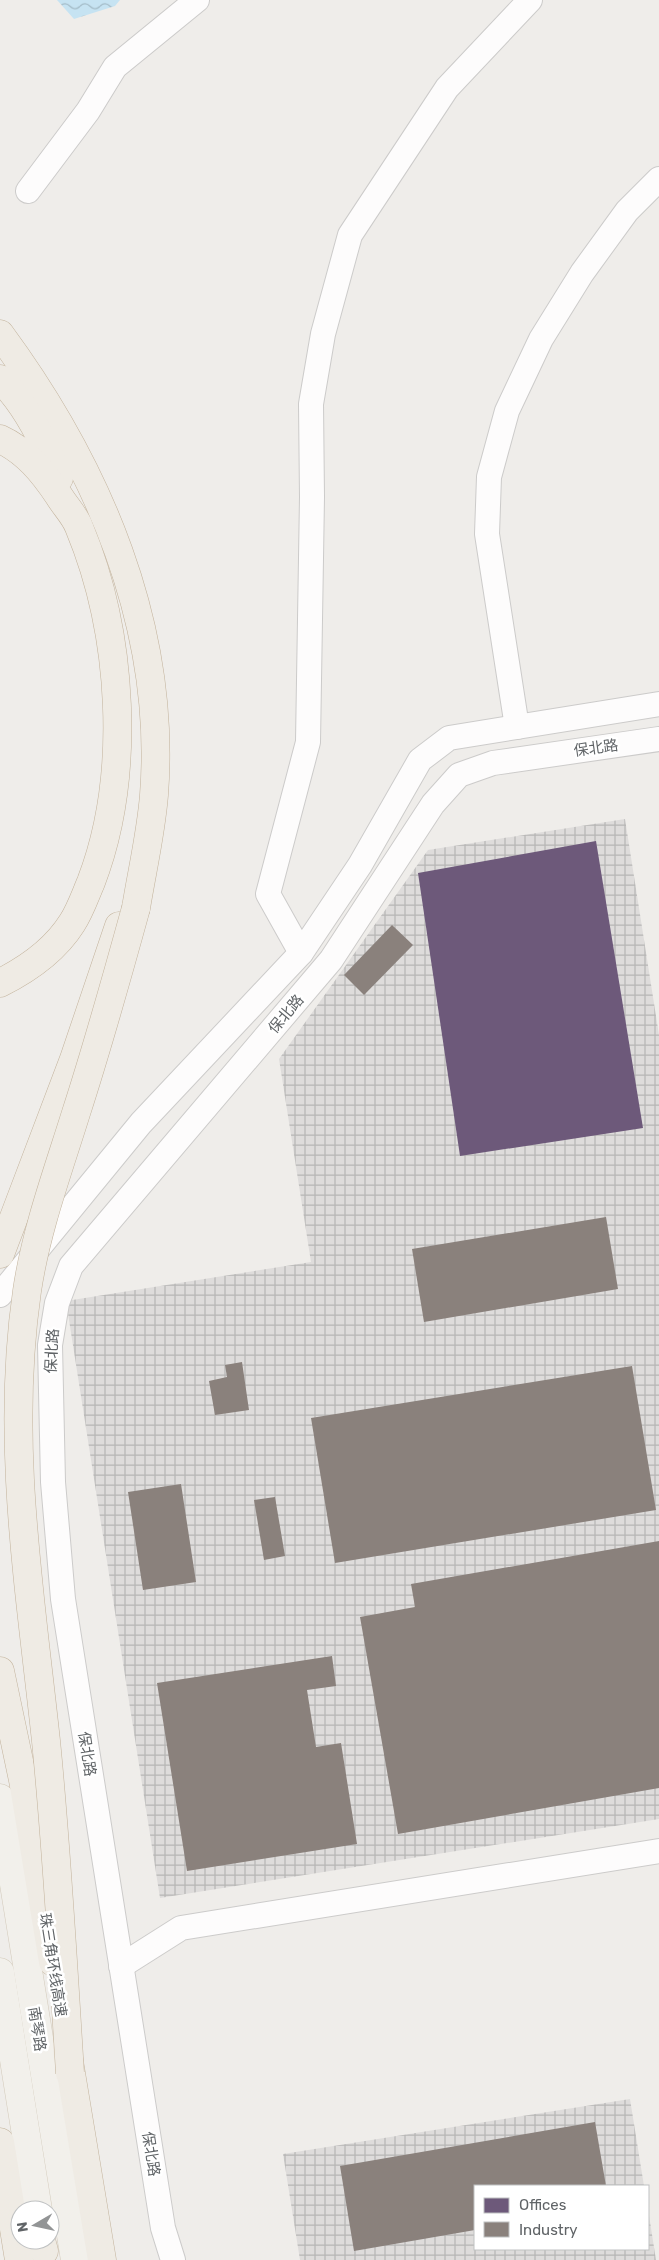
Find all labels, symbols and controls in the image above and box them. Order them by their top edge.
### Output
street label: 保北路 [572,736,620,760]
street label: 保北路 [265,991,307,1037]
street label: 保北路 [42,1328,62,1374]
street label: 保北路 [75,1730,99,1778]
street label: 珠三角环线高速 [36,1912,70,2018]
street label: 南琴路 [25,2005,49,2053]
street label: 保北路 [139,2130,163,2178]
legend [474,2185,649,2250]
text: Offices [519,2196,567,2214]
north arrow [10,2200,60,2250]
text: N [13,2221,32,2233]
text: Industry [519,2221,578,2239]

